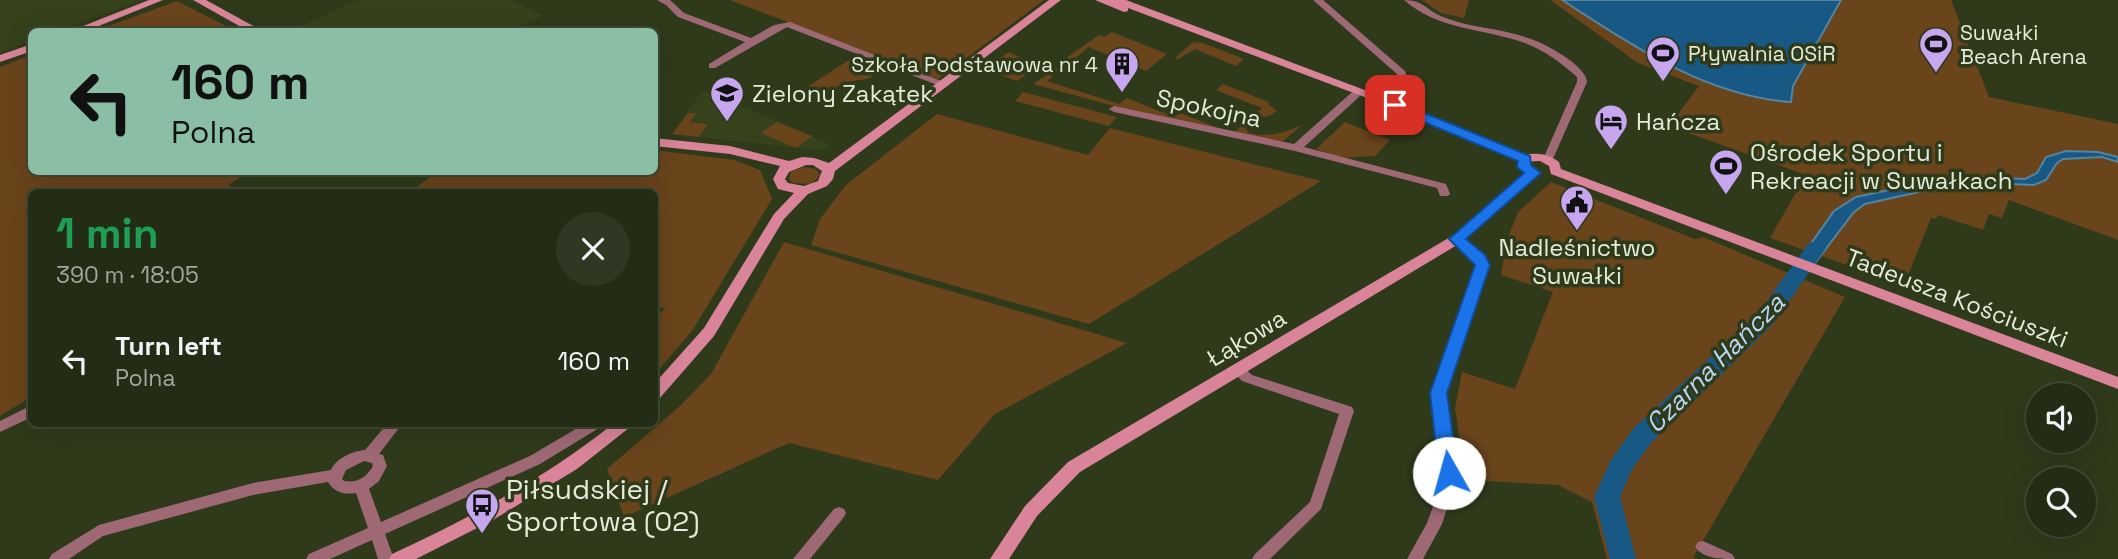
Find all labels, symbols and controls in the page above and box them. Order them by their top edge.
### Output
place label: Suwałki Beach Arena [1960,19,2087,70]
sports icon: Suwałki Beach Arena [1917,25,1955,74]
sports icon: Pływalnia OSiR [1644,34,1682,83]
place label: Pływalnia OSiR [1688,40,1835,67]
building icon: Szkoła Podstawowa nr 4 [1103,45,1141,94]
text: 160 m [171,51,309,113]
place label: Szkoła Podstawowa nr 4 [851,51,1098,78]
icon: left [56,56,147,147]
school or university icon: Zielony Zakątek [708,74,746,123]
pin [1365,75,1425,135]
place label: Zielony Zakątek [752,78,933,109]
street label: Spokojna [1154,82,1265,134]
icon: arrive [1376,86,1414,124]
hotel icon: Hańcza [1592,102,1630,151]
place label: Hańcza [1636,106,1721,137]
text: Polna [171,112,255,152]
place label: Ośrodek Sportu i Rekreacji w Suwałkach [1750,137,2012,196]
sports icon: Ośrodek Sportu i Rekreacji w Suwałkach [1707,147,1745,196]
public building icon: Nadleśnictwo Suwałki [1558,183,1596,232]
text: 1 min [56,207,159,260]
button: close [556,212,630,286]
place label: Nadleśnictwo Suwałki [1499,232,1655,291]
street label: Tadeusza Kościuszki [1842,241,2072,355]
text: 390 m · 18:05 [56,260,199,290]
water label: Czarna Hańcza [1638,285,1793,440]
street label: Łąkowa [1200,302,1292,374]
text: Turn left [115,329,222,363]
icon: left [56,342,94,380]
text: 160 m [558,344,630,378]
text: Polna [115,363,176,393]
map controls [2026,383,2096,537]
button: sound [2026,383,2096,453]
position arrow [1412,436,1486,510]
button: search [2026,467,2096,537]
place label: Piłsudskiej / Sportowa (02) [506,471,700,539]
bus stop icon: Piłsudskiej / Sportowa (02) [463,486,501,535]

